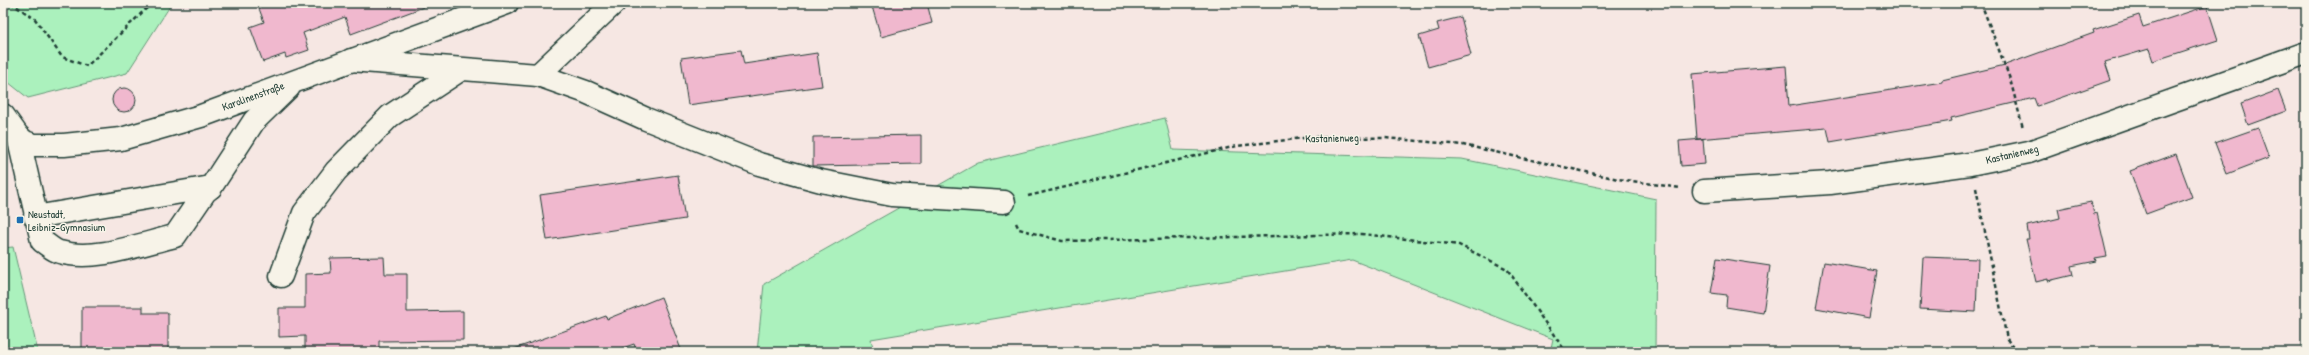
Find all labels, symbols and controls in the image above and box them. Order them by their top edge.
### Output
street label: Karolinenstraße [220,78,287,114]
street label: Kastanienweg [1305,131,1359,145]
street label: Kastanienweg [1984,141,2040,167]
place label: Neustadt, Leibniz-Gymnasium [28,207,106,234]
marker: Neustadt, Leibniz-Gymnasium [15,215,25,225]

